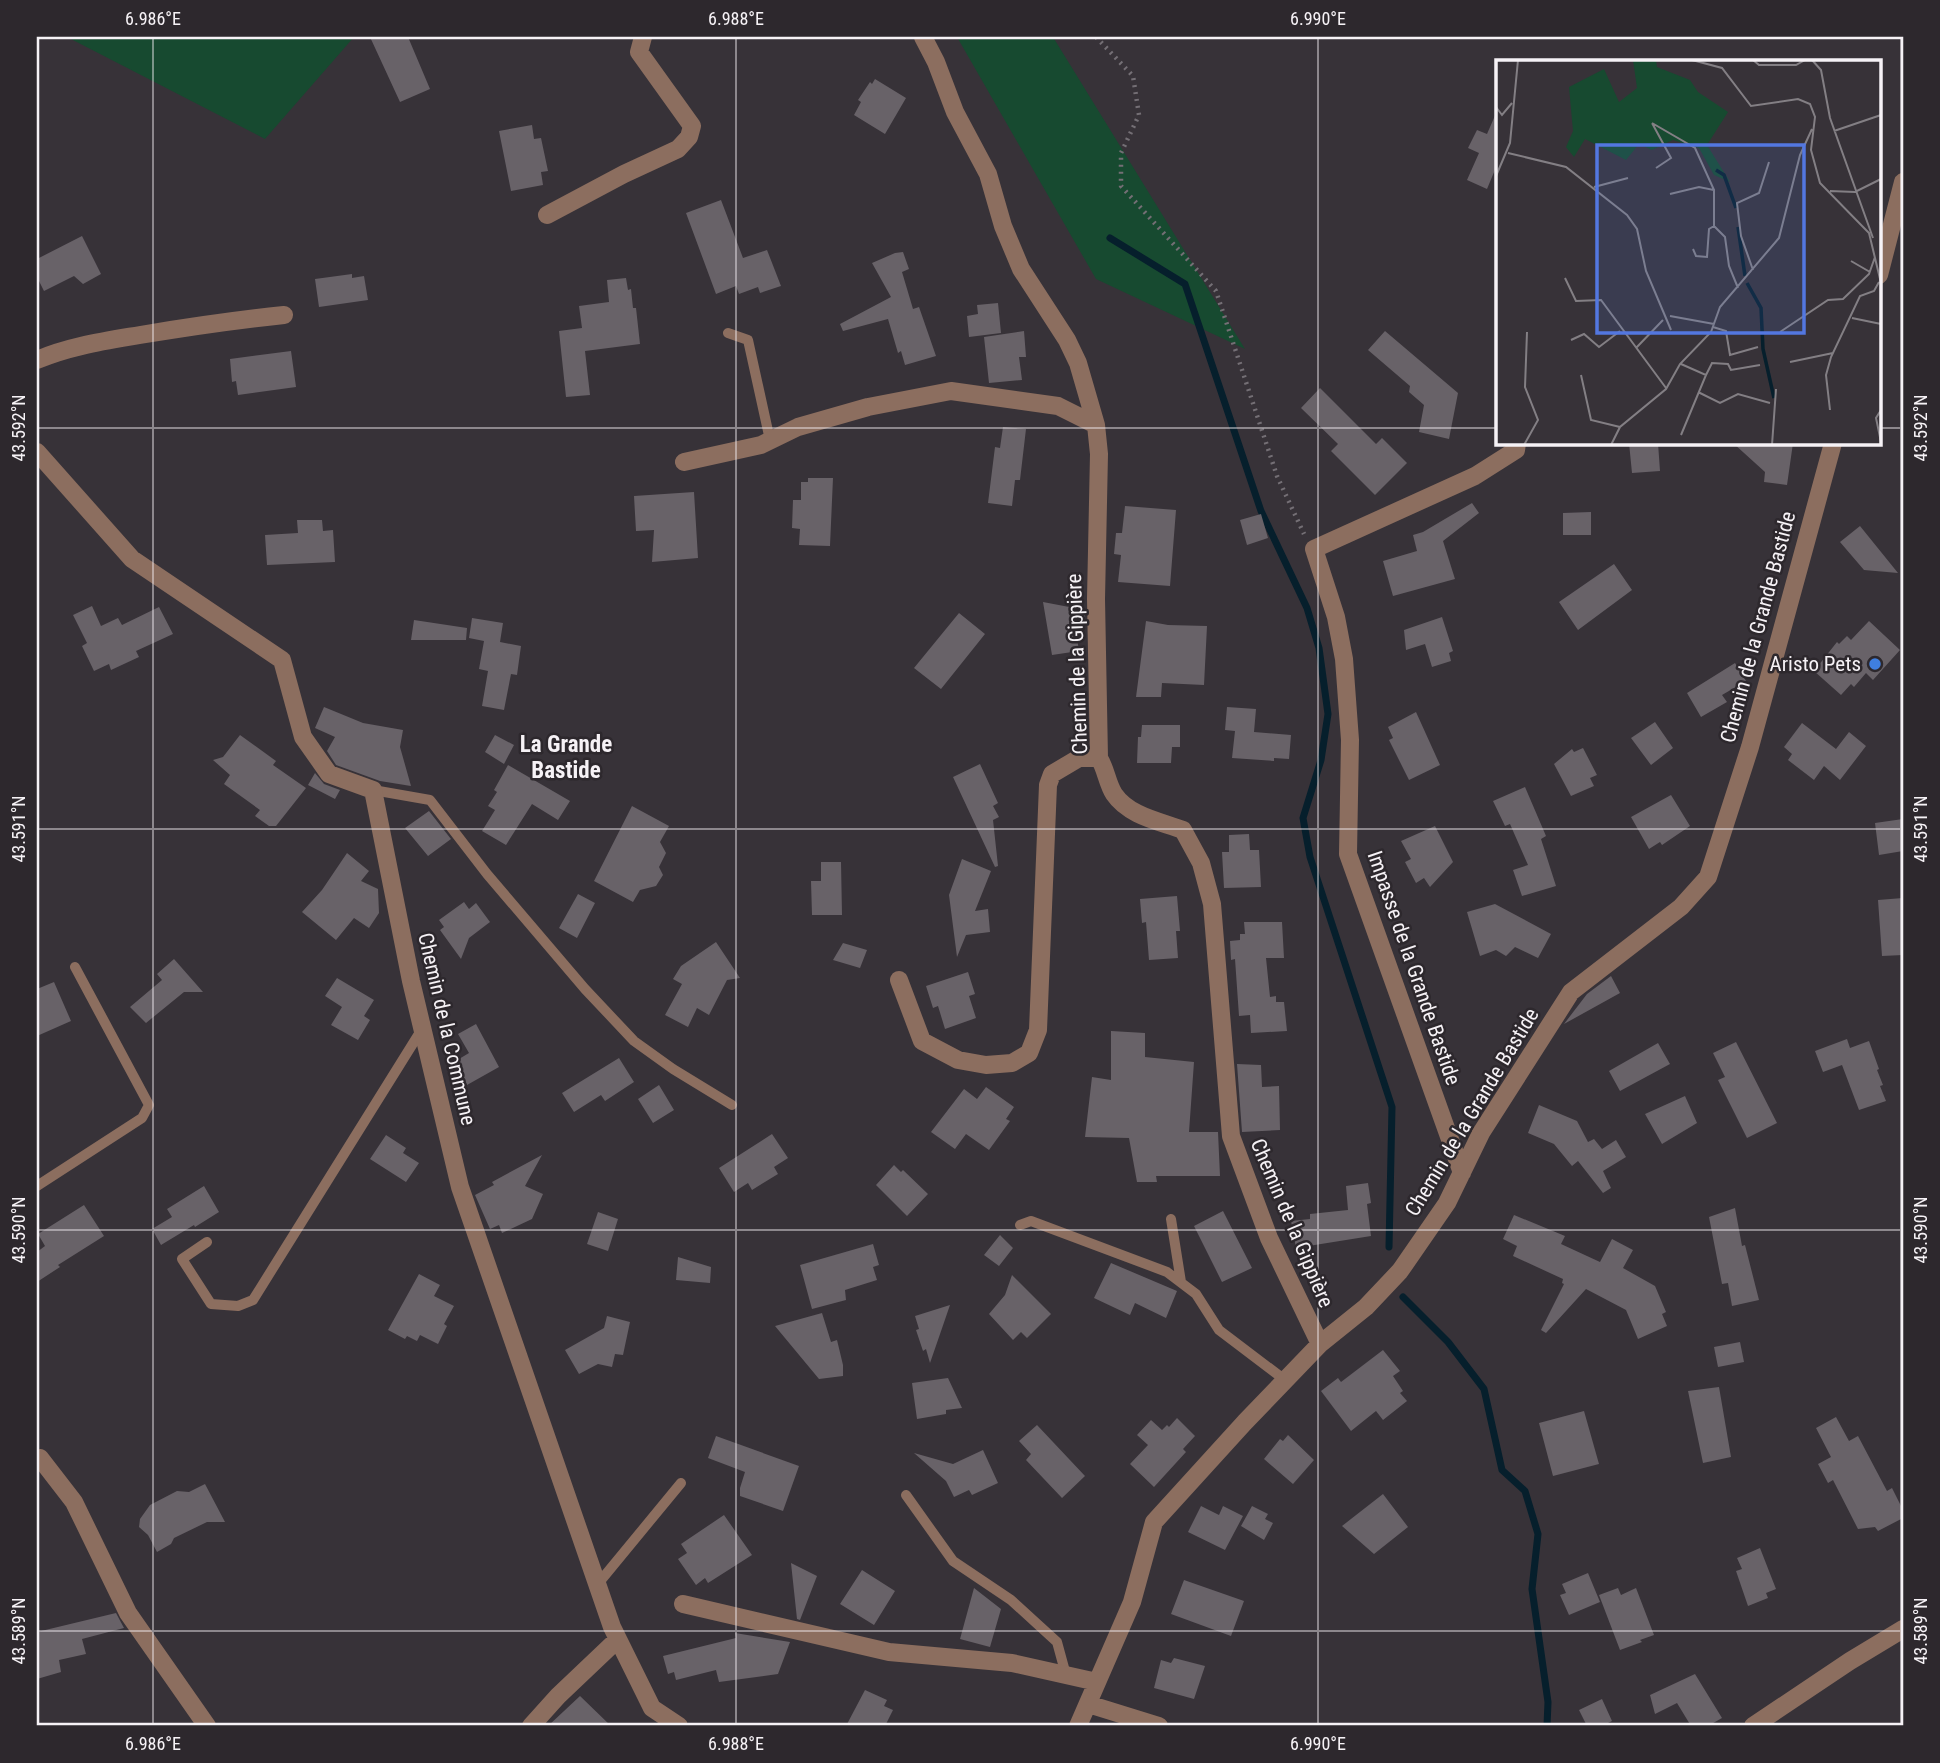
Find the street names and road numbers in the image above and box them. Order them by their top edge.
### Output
street label: Chemin de la Grande Bastide [1716,509,1800,745]
street label: Chemin de la Gippière [1062,573,1092,755]
street label: Impasse de la Grande Bastide [1363,848,1465,1088]
street label: Chemin de la Commune [413,931,481,1128]
street label: Chemin de la Grande Bastide [1400,1004,1544,1220]
street label: Chemin de la Gippière [1246,1135,1338,1311]

